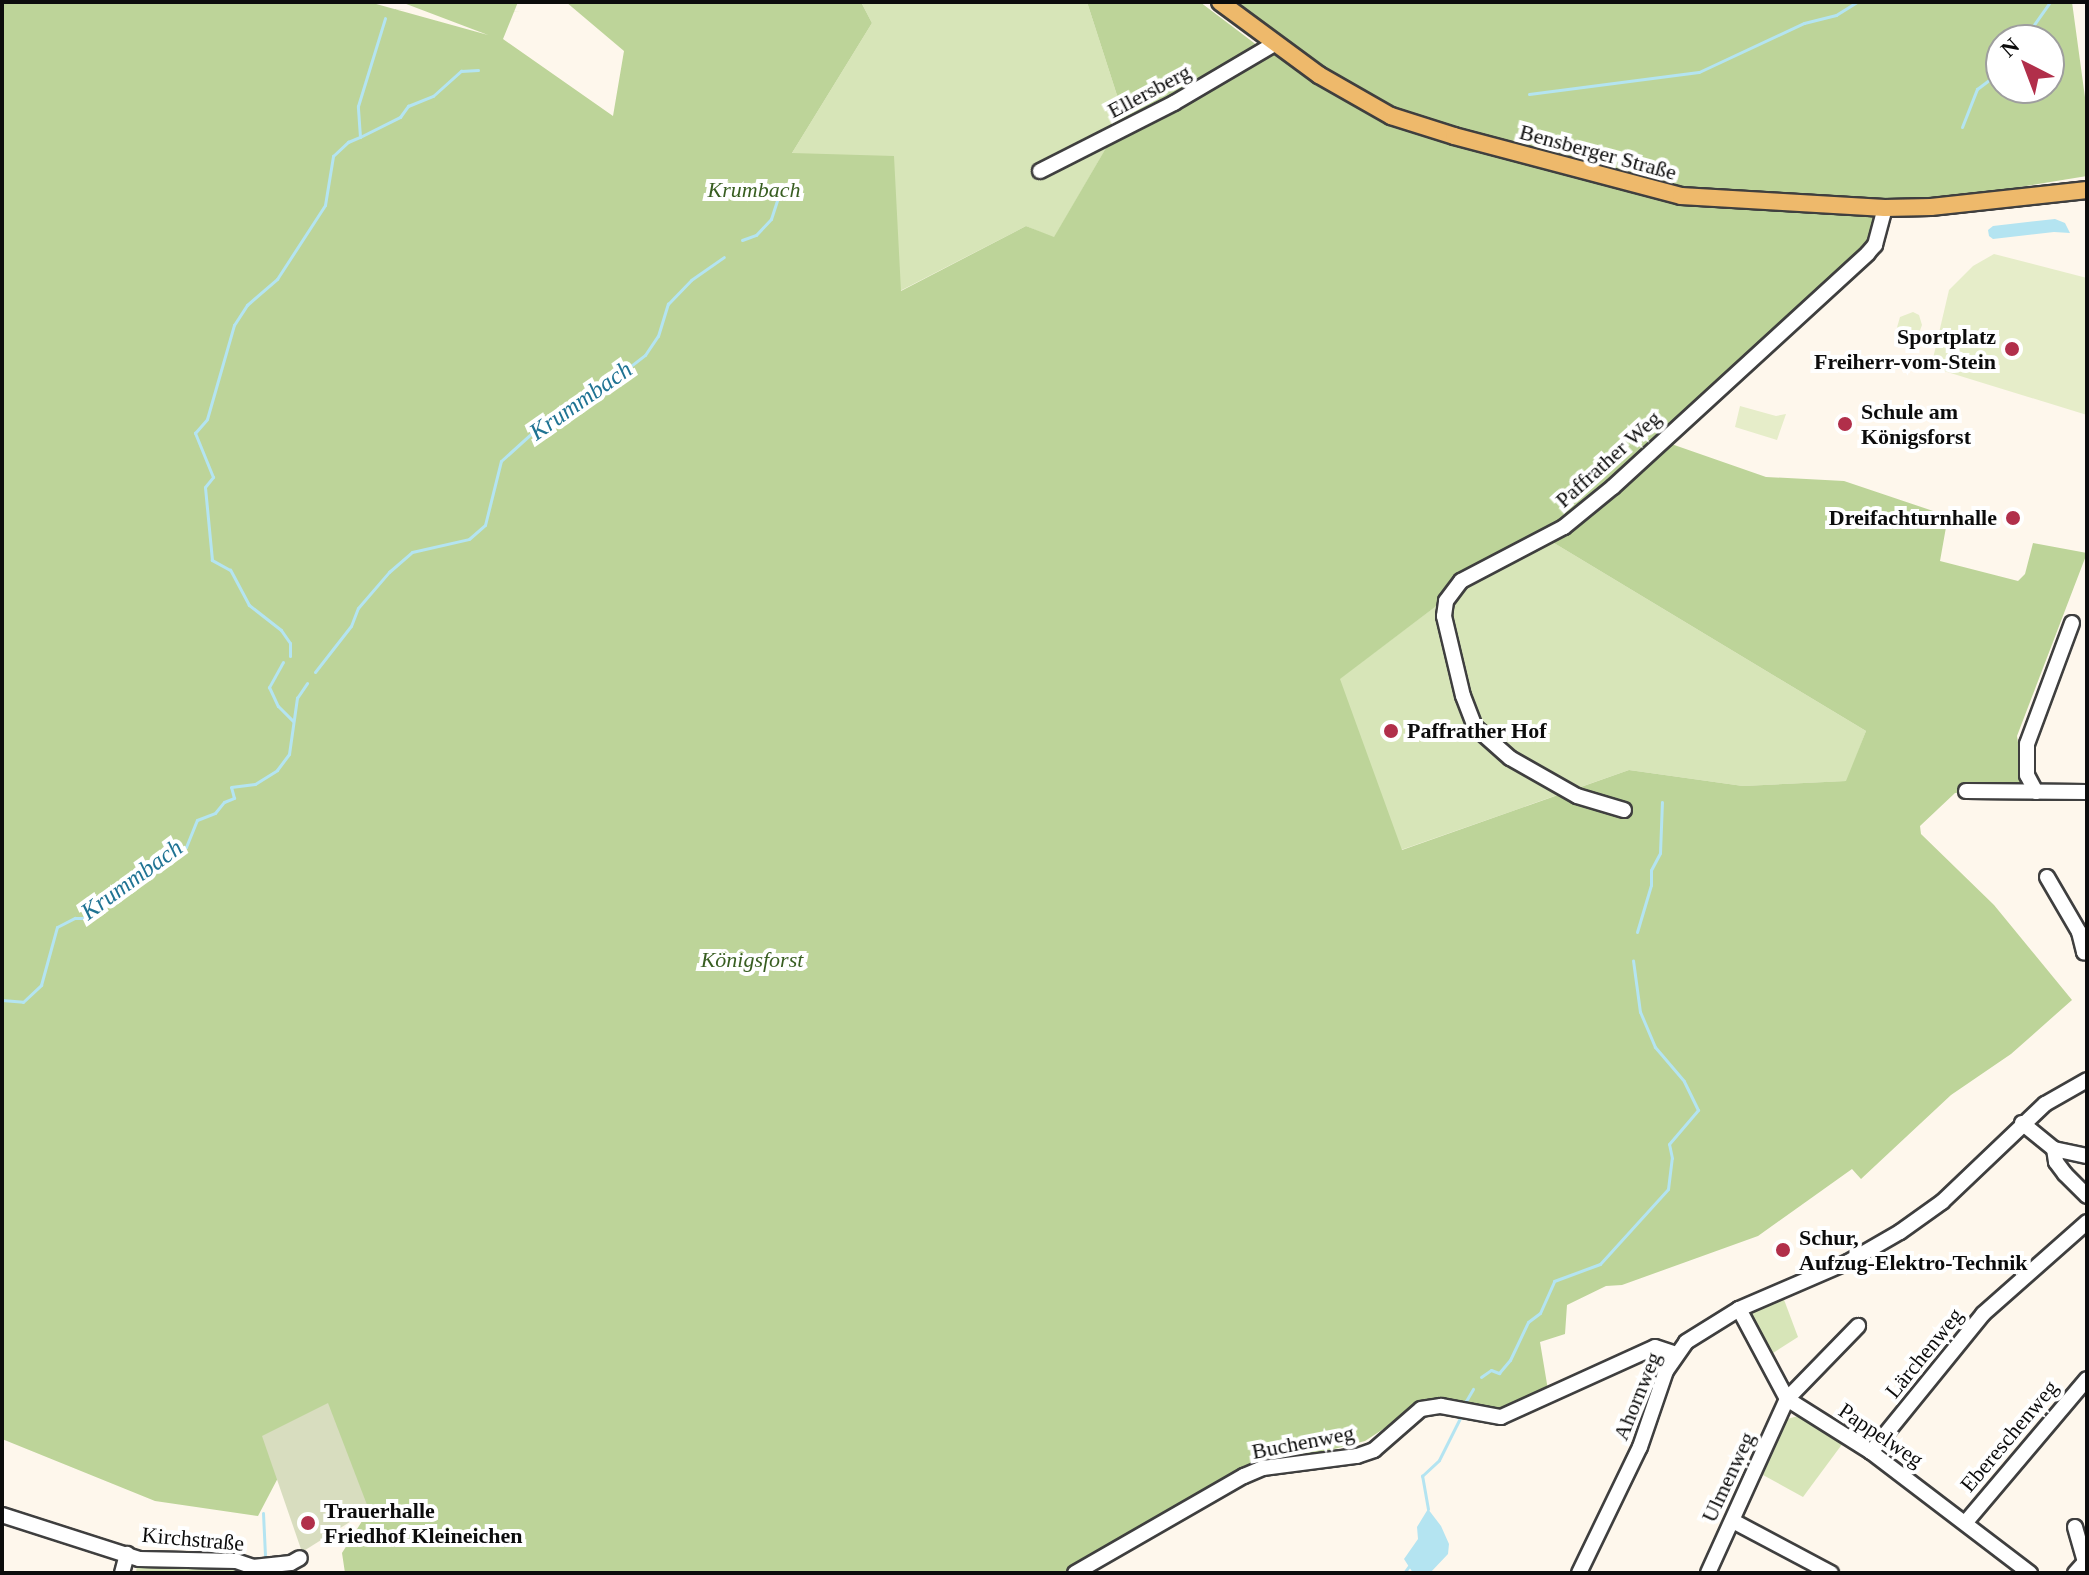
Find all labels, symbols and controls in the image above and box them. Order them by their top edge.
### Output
north arrow [1985,24,2065,104]
text: N [1996,33,2024,62]
street label: Ellersberg [1103,58,1195,124]
street label: Bensberger Straße [1517,118,1679,186]
park label: Krumbach [708,177,800,203]
place label: Sportplatz Freiherr-vom-Stein [1814,323,1996,374]
marker: Sportplatz Freiherr-vom-Stein [2003,340,2021,358]
water label: Krummbach [524,355,638,447]
place label: Schule am Königsforst [1861,398,1971,450]
street label: Paffrather Weg [1550,405,1666,513]
marker: Schule am Königsforst [1836,415,1854,433]
place label: Dreifachturnhalle [1829,505,1997,531]
marker: Dreifachturnhalle [2004,509,2022,527]
place label: Paffrather Hof [1407,718,1547,744]
marker: Paffrather Hof [1382,722,1400,740]
water label: Krummbach [76,833,188,927]
park label: Königsforst [701,947,803,973]
place label: Schur, Aufzug-Elektro-Technik [1799,1224,2028,1276]
marker: Schur, Aufzug-Elektro-Technik [1774,1241,1792,1259]
street label: Lärchenweg [1880,1302,1968,1404]
street label: Ahornweg [1607,1348,1667,1444]
street label: Ebereschenweg [1955,1375,2063,1497]
street label: Pappelweg [1834,1397,1928,1473]
street label: Buchenweg [1250,1419,1356,1465]
street label: Ulmenweg [1696,1428,1760,1526]
place label: Trauerhalle Friedhof Kleineichen [324,1497,523,1548]
marker: Trauerhalle Friedhof Kleineichen [299,1514,317,1532]
street label: Kirchstraße [141,1521,245,1557]

